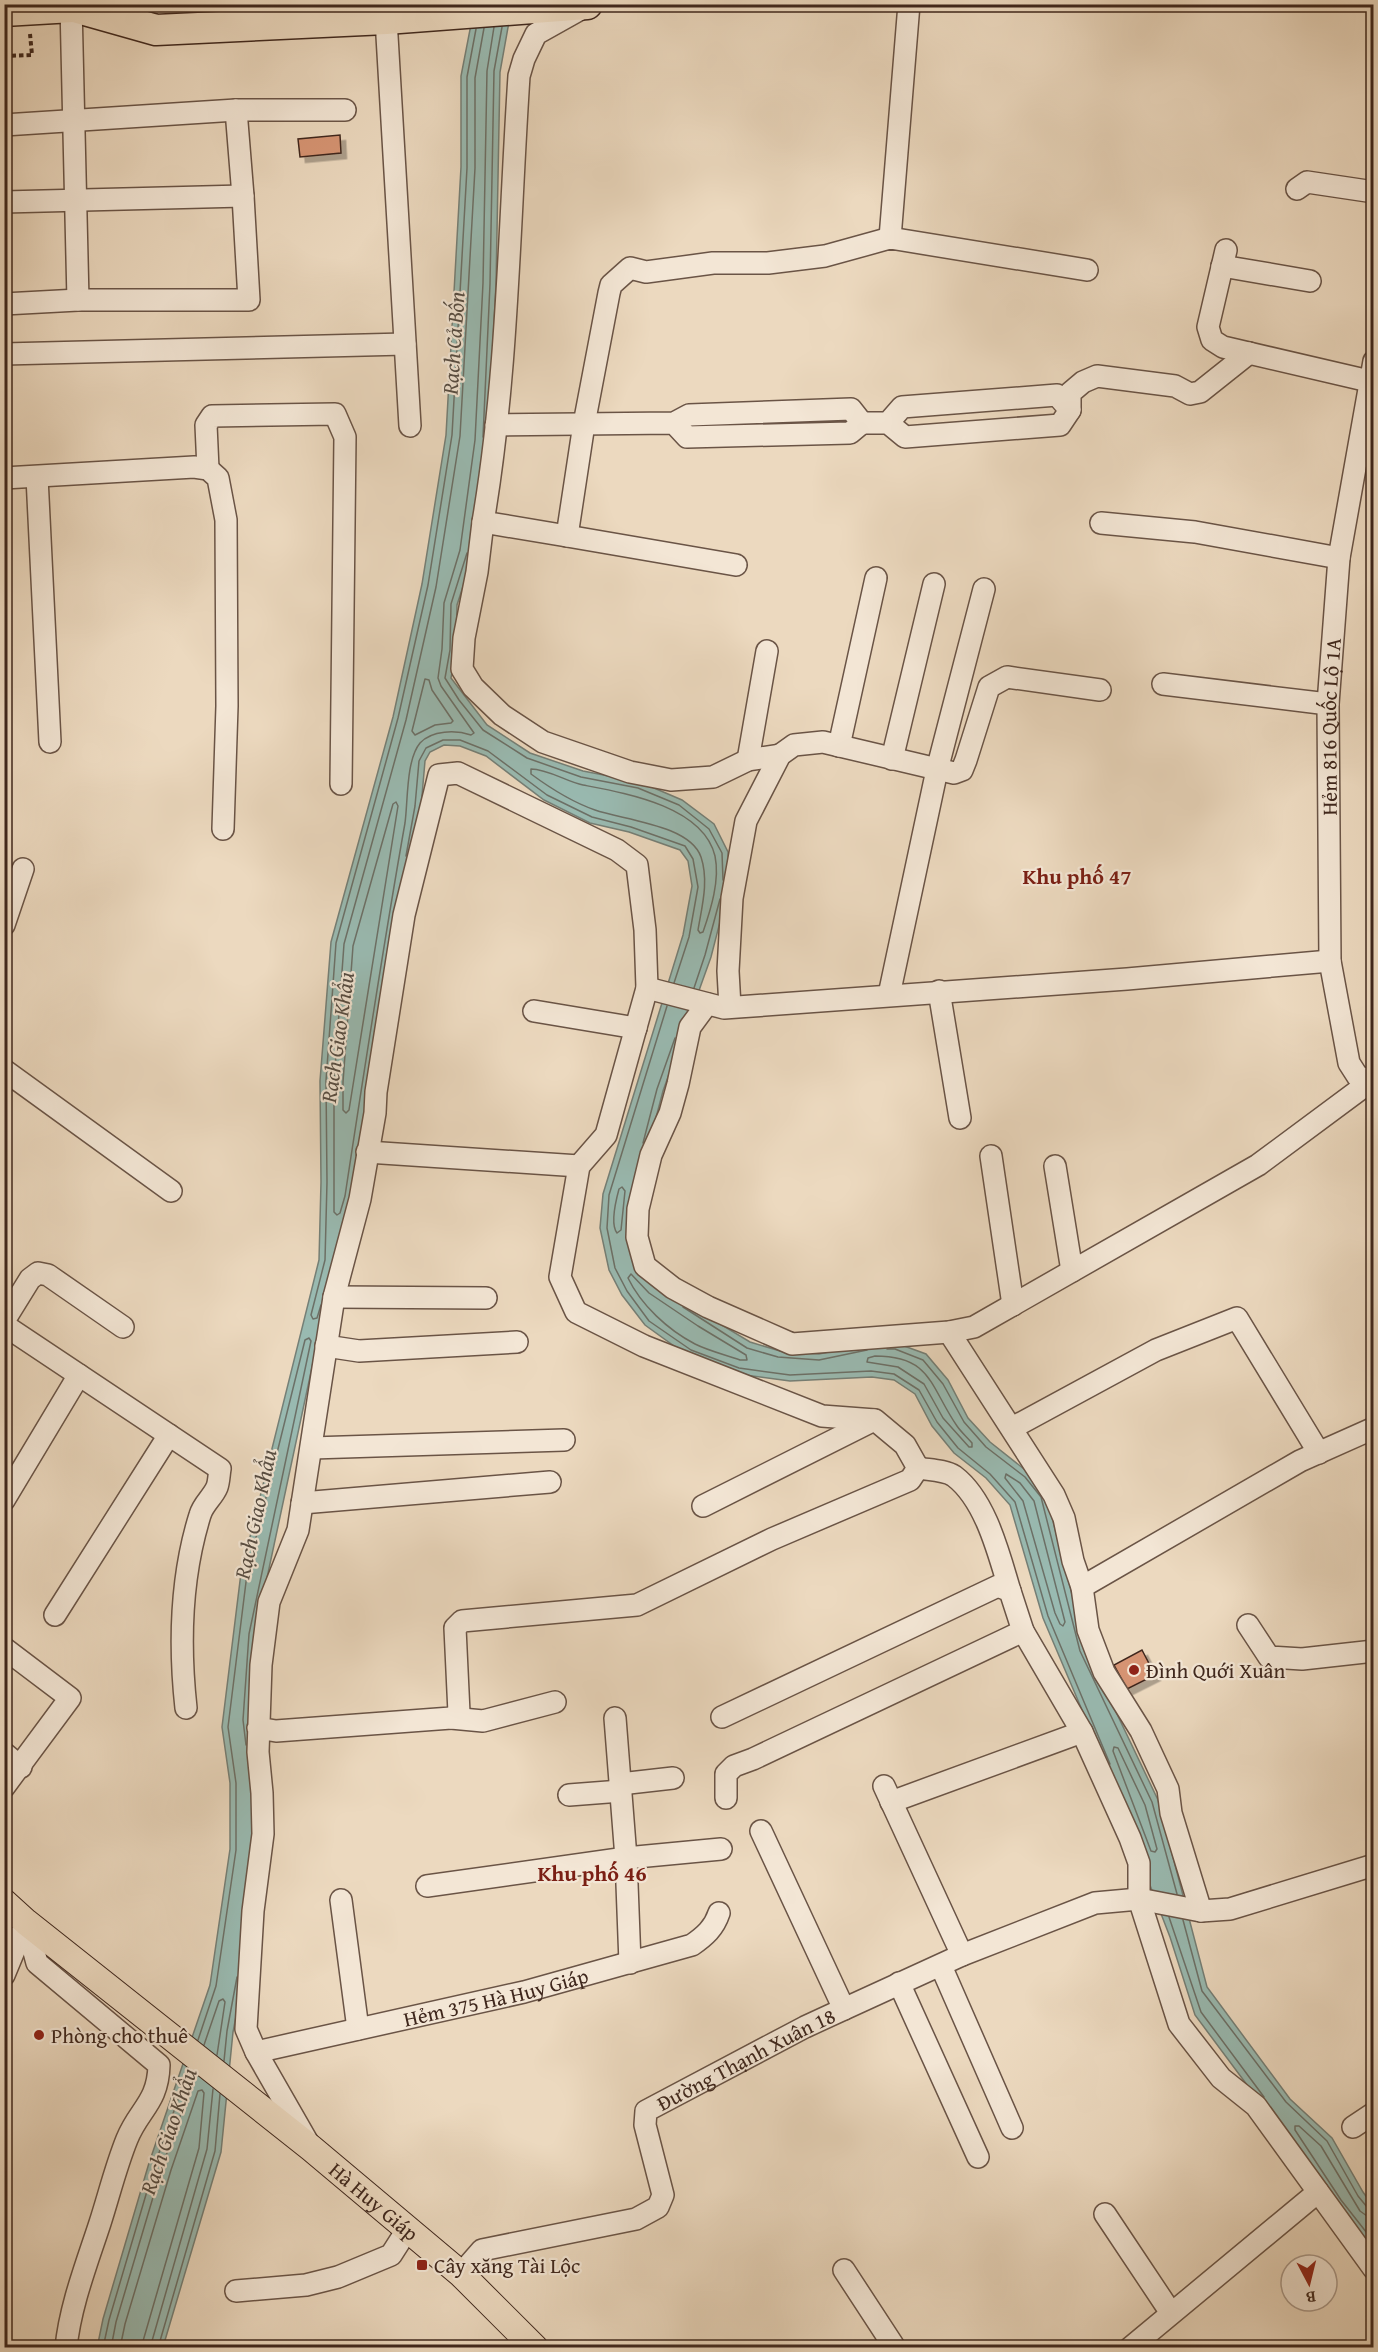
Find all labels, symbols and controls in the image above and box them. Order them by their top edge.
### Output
water label: Rạch Cả Bốn [433,290,473,397]
street label: Hẻm 816 Quốc Lộ 1A [1312,637,1348,816]
district label: Khu phố 47 [1022,860,1132,892]
water label: Rạch Giao Khẩu [312,969,362,1106]
water label: Rạch Giao Khẩu [225,1446,284,1583]
place label: Đình Quới Xuân [1146,1655,1285,1686]
marker: Đình Quới Xuân [1127,1663,1141,1677]
district label: Khu phố 46 [537,1857,647,1889]
street label: Hẻm 375 Hà Huy Giáp [400,1959,592,2034]
street label: Đường Thạnh Xuân 18 [651,2000,840,2118]
place label: Phòng cho thuê [51,2020,188,2051]
marker: Phòng cho thuê [32,2028,46,2042]
water label: Rạch Giao Khẩu [131,2063,205,2200]
street label: Hà Huy Giáp [323,2154,426,2248]
place label: Cây xăng Tài Lộc [434,2250,580,2281]
north arrow [1279,2253,1339,2313]
marker: Cây xăng Tài Lộc [415,2258,429,2272]
text: B [1304,2285,1317,2310]

